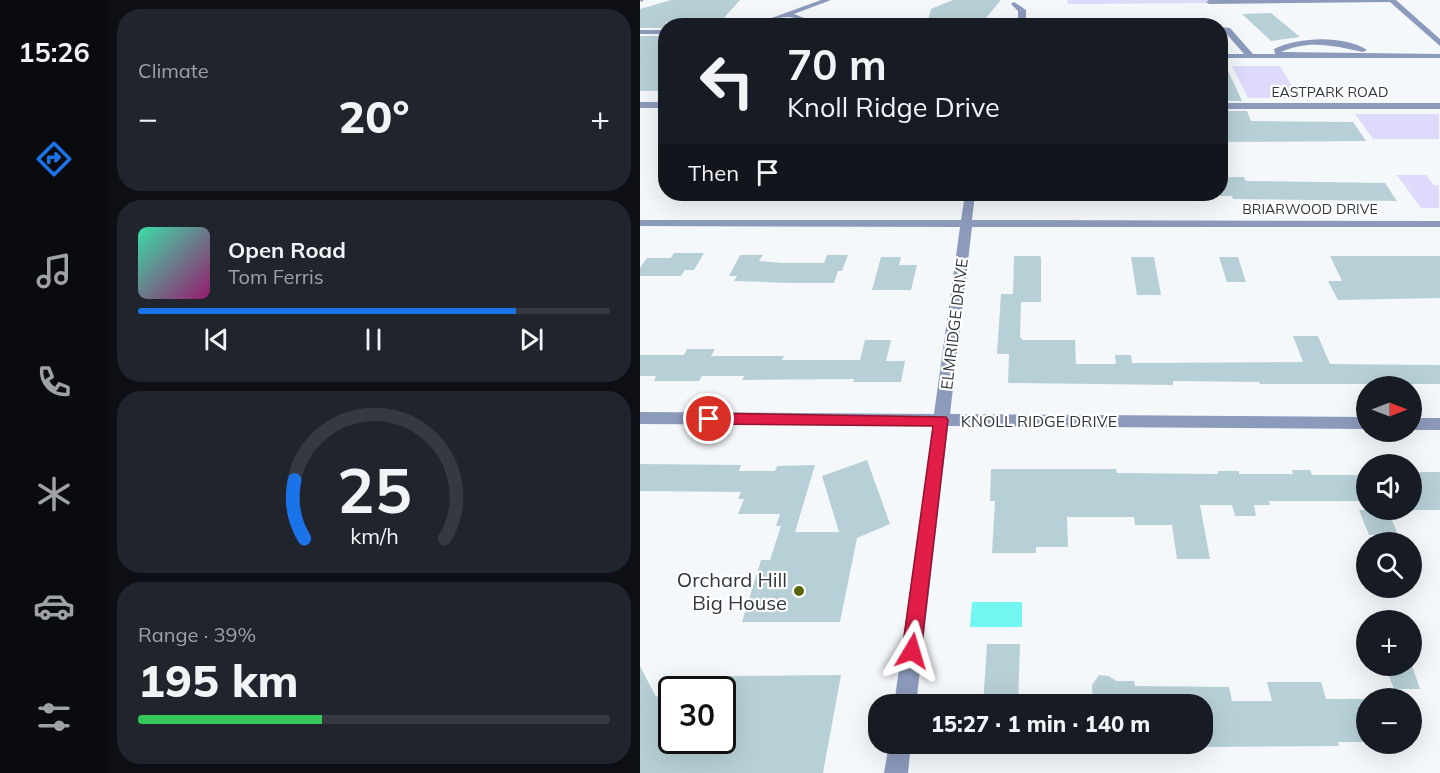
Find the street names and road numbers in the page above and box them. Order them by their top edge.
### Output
street label: EASTPARK ROAD [1272,83,1388,101]
street label: BRIARWOOD DRIVE [1242,200,1378,218]
street label: ELMRIDGE DRIVE [936,257,972,391]
street label: KNOLL RIDGE DRIVE [961,411,1117,431]

